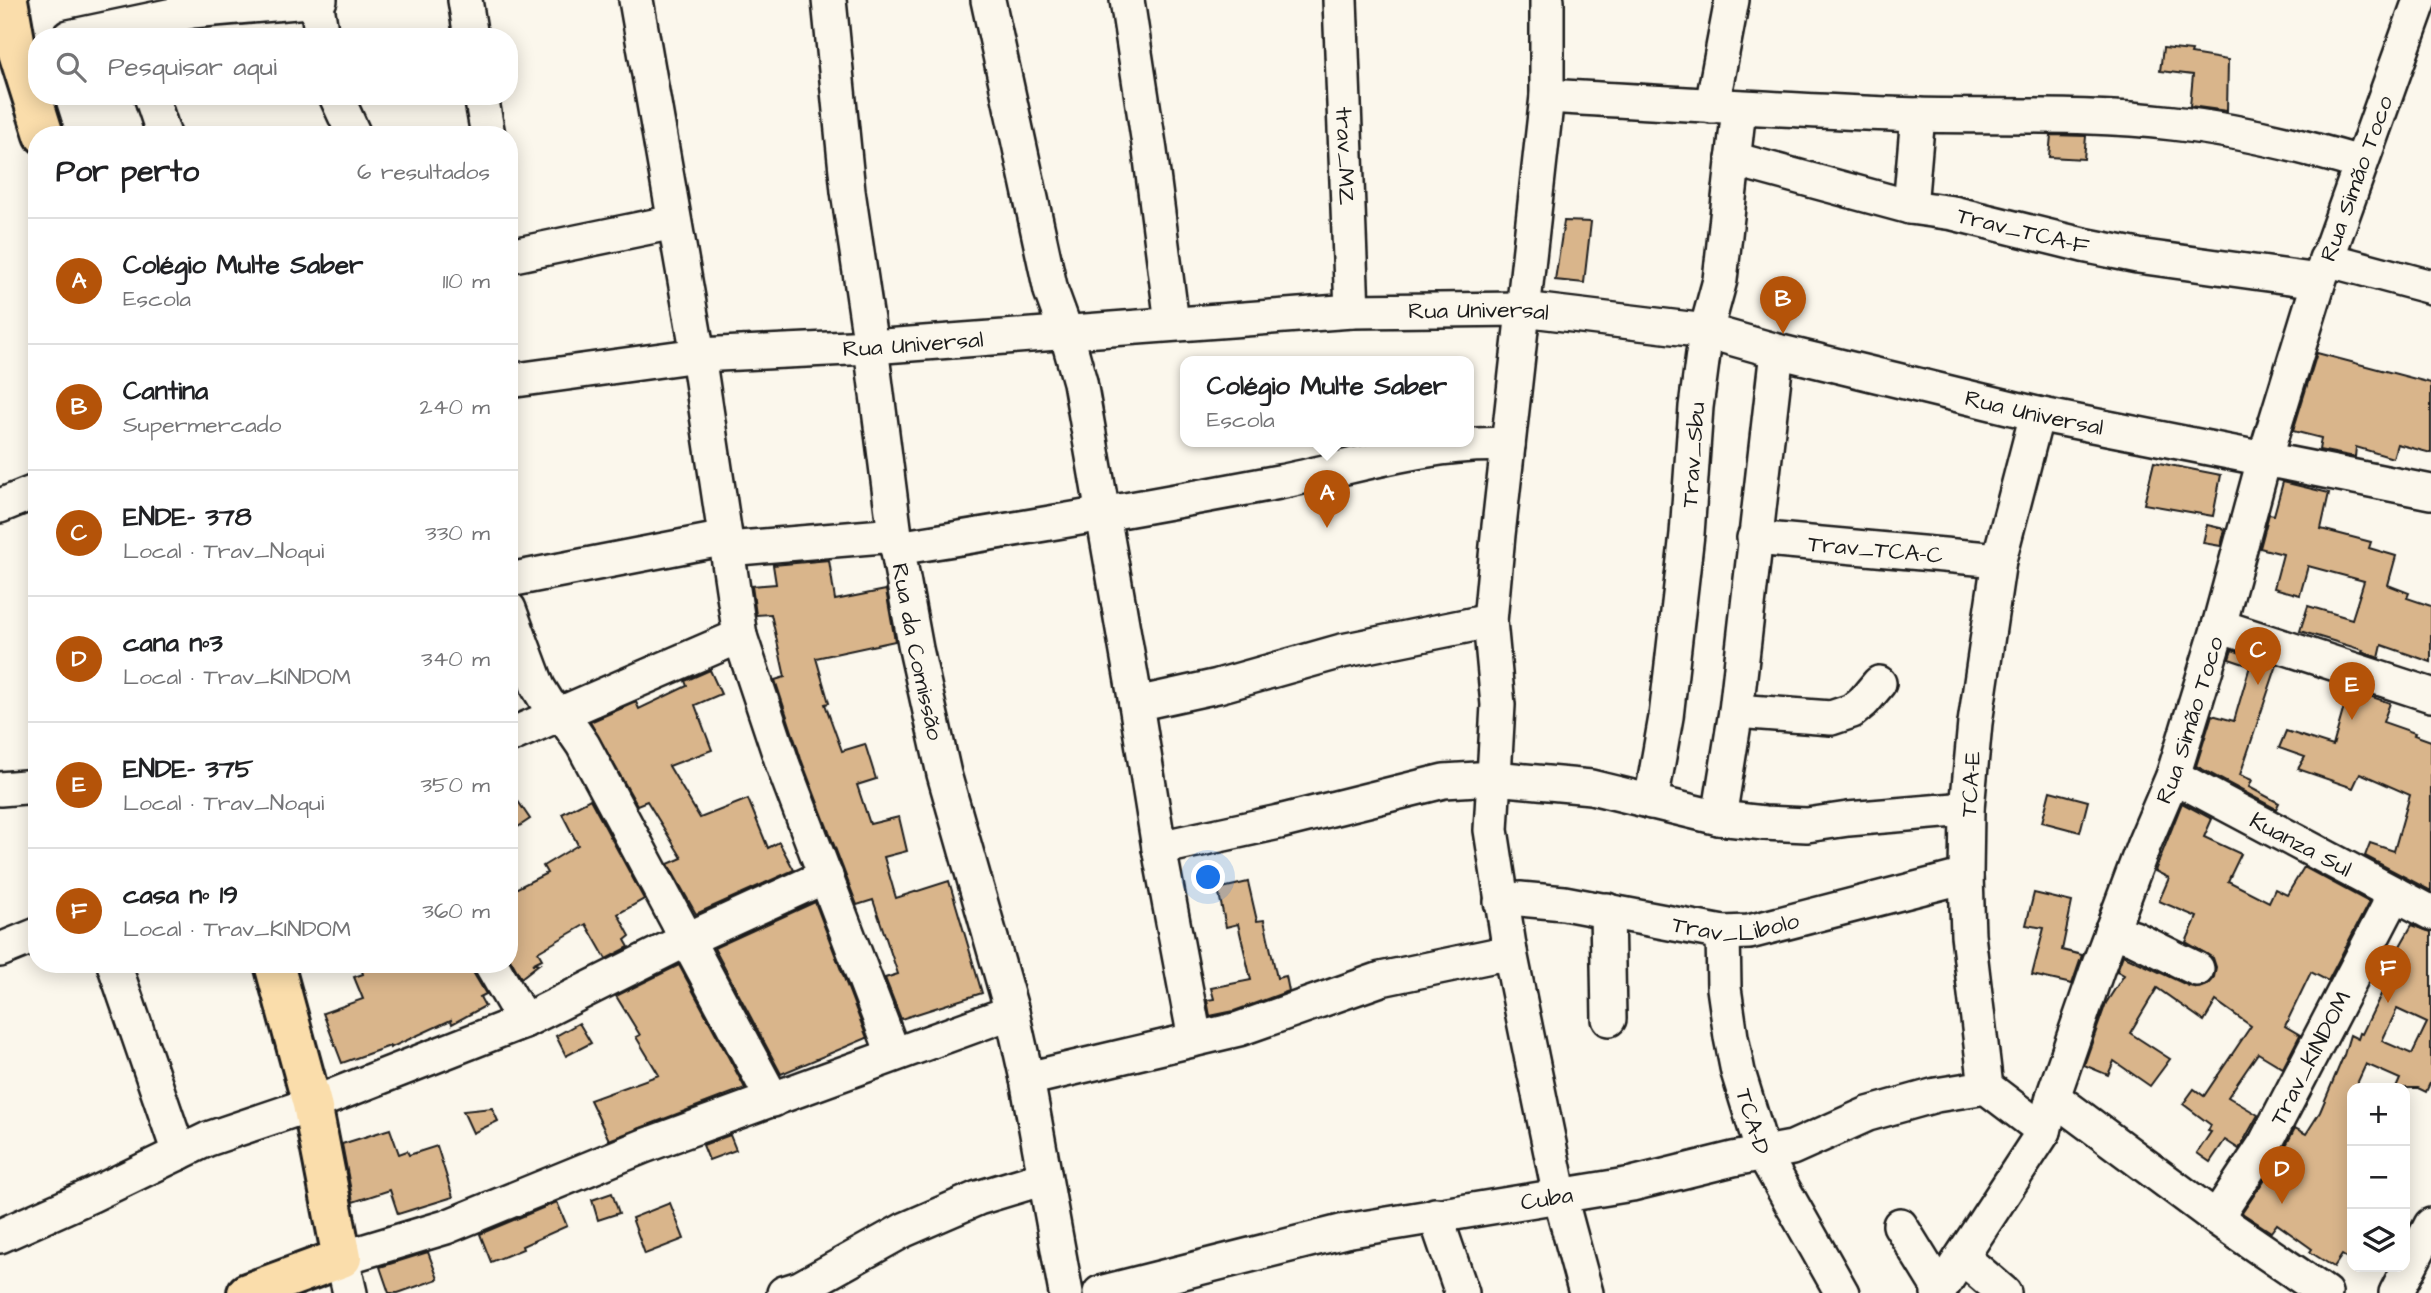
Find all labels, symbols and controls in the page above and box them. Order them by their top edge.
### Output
search box [28,28,518,105]
icon: search [52,48,90,86]
text: Pesquisar aqui [108,49,277,85]
street label: Rua Simão Toco [2312,91,2401,266]
street label: trav_MZ [1327,106,1363,206]
text: Por perto [56,151,199,193]
text: 6 resultados [357,156,490,188]
street label: Trav_TCA-F [1954,200,2092,263]
text: Colégio Multe Saber [123,247,363,283]
text: A [72,265,86,297]
text: 110 m [442,265,490,297]
pin: B [1760,276,1806,334]
text: Escola [123,283,191,315]
street label: Rua Universal [1408,294,1551,329]
street label: Rua Universal [842,324,984,365]
popup [1180,356,1474,447]
text: Colégio Multe Saber [1207,368,1447,404]
text: Cantina [123,373,208,409]
street label: Rua Universal [1962,382,2106,444]
text: B [71,391,87,423]
text: 240 m [420,391,490,423]
street label: Trav_Sbu [1674,401,1713,509]
text: Escola [1207,404,1275,436]
text: Supermercado [123,409,281,441]
pin: A [1304,470,1350,528]
text: ENDE- 378 [123,499,252,535]
text: C [71,517,87,549]
text: 330 m [425,517,490,549]
street label: Trav_TCA-C [1807,528,1944,572]
text: Local · Trav_Noqui [123,535,324,567]
street label: Rua da Comissão [883,561,951,744]
text: cana nº3 [123,625,223,661]
pin: C [2235,627,2281,685]
street label: Rua Simão Toco [2148,633,2232,809]
text: D [72,643,86,675]
text: 340 m [421,643,490,675]
text: Local · Trav_KINDOM [123,661,351,693]
pin: E [2329,662,2375,720]
street label: TCA-E [1953,750,1989,818]
text: ENDE- 375 [123,751,253,787]
text: E [72,769,86,801]
text: 350 m [420,769,490,801]
text: Local · Trav_Noqui [123,787,324,819]
street label: Kuanza Sul [2244,805,2357,885]
your location [1191,860,1225,894]
text: casa nº 19 [123,877,238,913]
text: F [71,895,87,927]
text: 360 m [422,895,490,927]
street label: Trav_Libolo [1669,905,1803,950]
text: Local · Trav_KINDOM [123,913,351,945]
pin: F [2365,945,2411,1003]
street label: Trav_KINDOM [2262,985,2359,1131]
map controls [2347,1083,2410,1272]
button: + [2347,1083,2410,1146]
street label: TCA-D [1727,1085,1778,1159]
pin: D [2259,1146,2305,1204]
button: − [2347,1146,2410,1209]
street label: Cuba [1518,1179,1576,1219]
button: layers [2347,1209,2410,1272]

